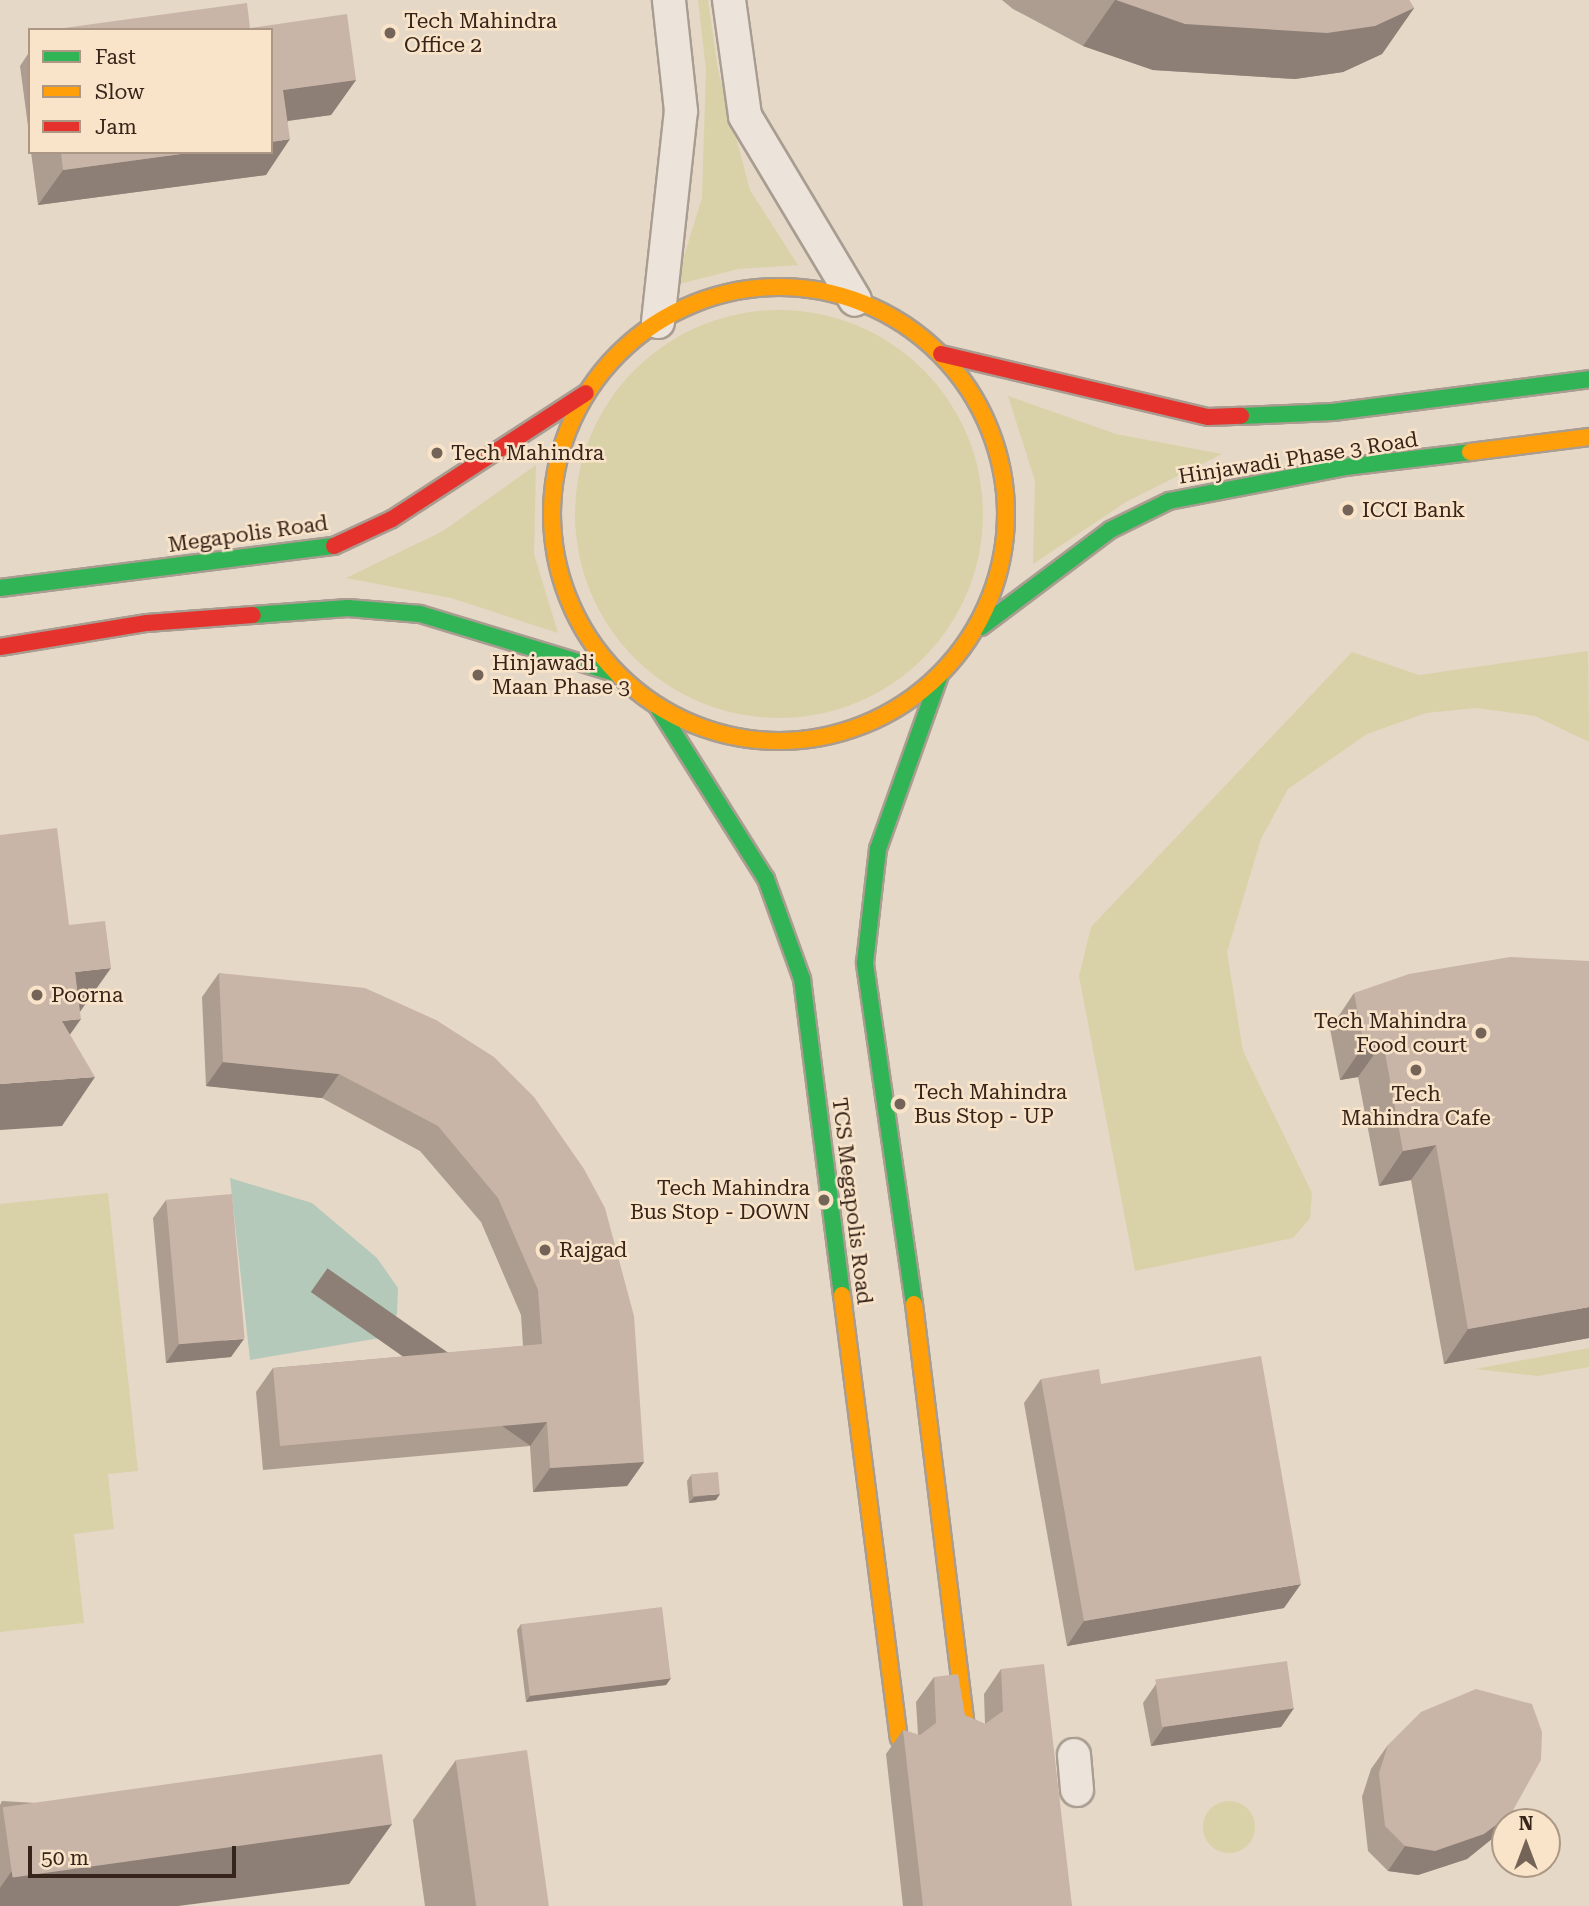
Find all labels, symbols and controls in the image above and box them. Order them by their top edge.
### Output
place label: Tech Mahindra Office 2 [404,8,557,58]
marker: Tech Mahindra Office 2 [382,25,398,41]
legend [28,28,273,154]
text: Fast [95,45,136,69]
text: Slow [95,80,144,104]
text: Jam [95,115,137,139]
street label: Hinjawadi Phase 3 Road [1176,427,1420,489]
place label: Tech Mahindra [451,440,604,466]
marker: Tech Mahindra [429,445,445,461]
place label: ICCI Bank [1362,497,1465,523]
marker: ICCI Bank [1340,502,1356,518]
street label: Megapolis Road [167,510,329,558]
place label: Hinjawadi Maan Phase 3 [492,650,630,700]
marker: Hinjawadi Maan Phase 3 [470,667,486,683]
place label: Poorna [51,982,123,1008]
marker: Poorna [29,987,45,1003]
place label: Tech Mahindra Food court [1314,1008,1467,1058]
marker: Tech Mahindra Food court [1473,1025,1489,1041]
marker: Tech Mahindra Cafe [1408,1062,1424,1078]
place label: Tech Mahindra Bus Stop - UP [914,1079,1067,1129]
place label: Tech Mahindra Cafe [1341,1081,1491,1131]
street label: TCS Megapolis Road [827,1096,877,1306]
marker: Tech Mahindra Bus Stop - UP [892,1096,908,1112]
place label: Tech Mahindra Bus Stop - DOWN [630,1175,810,1225]
marker: Tech Mahindra Bus Stop - DOWN [816,1192,832,1208]
place label: Rajgad [559,1237,627,1263]
marker: Rajgad [537,1242,553,1258]
north arrow [1491,1808,1561,1878]
text: N [1519,1812,1533,1835]
scale bar [32,1832,240,1876]
text: 50 m [41,1846,89,1870]

